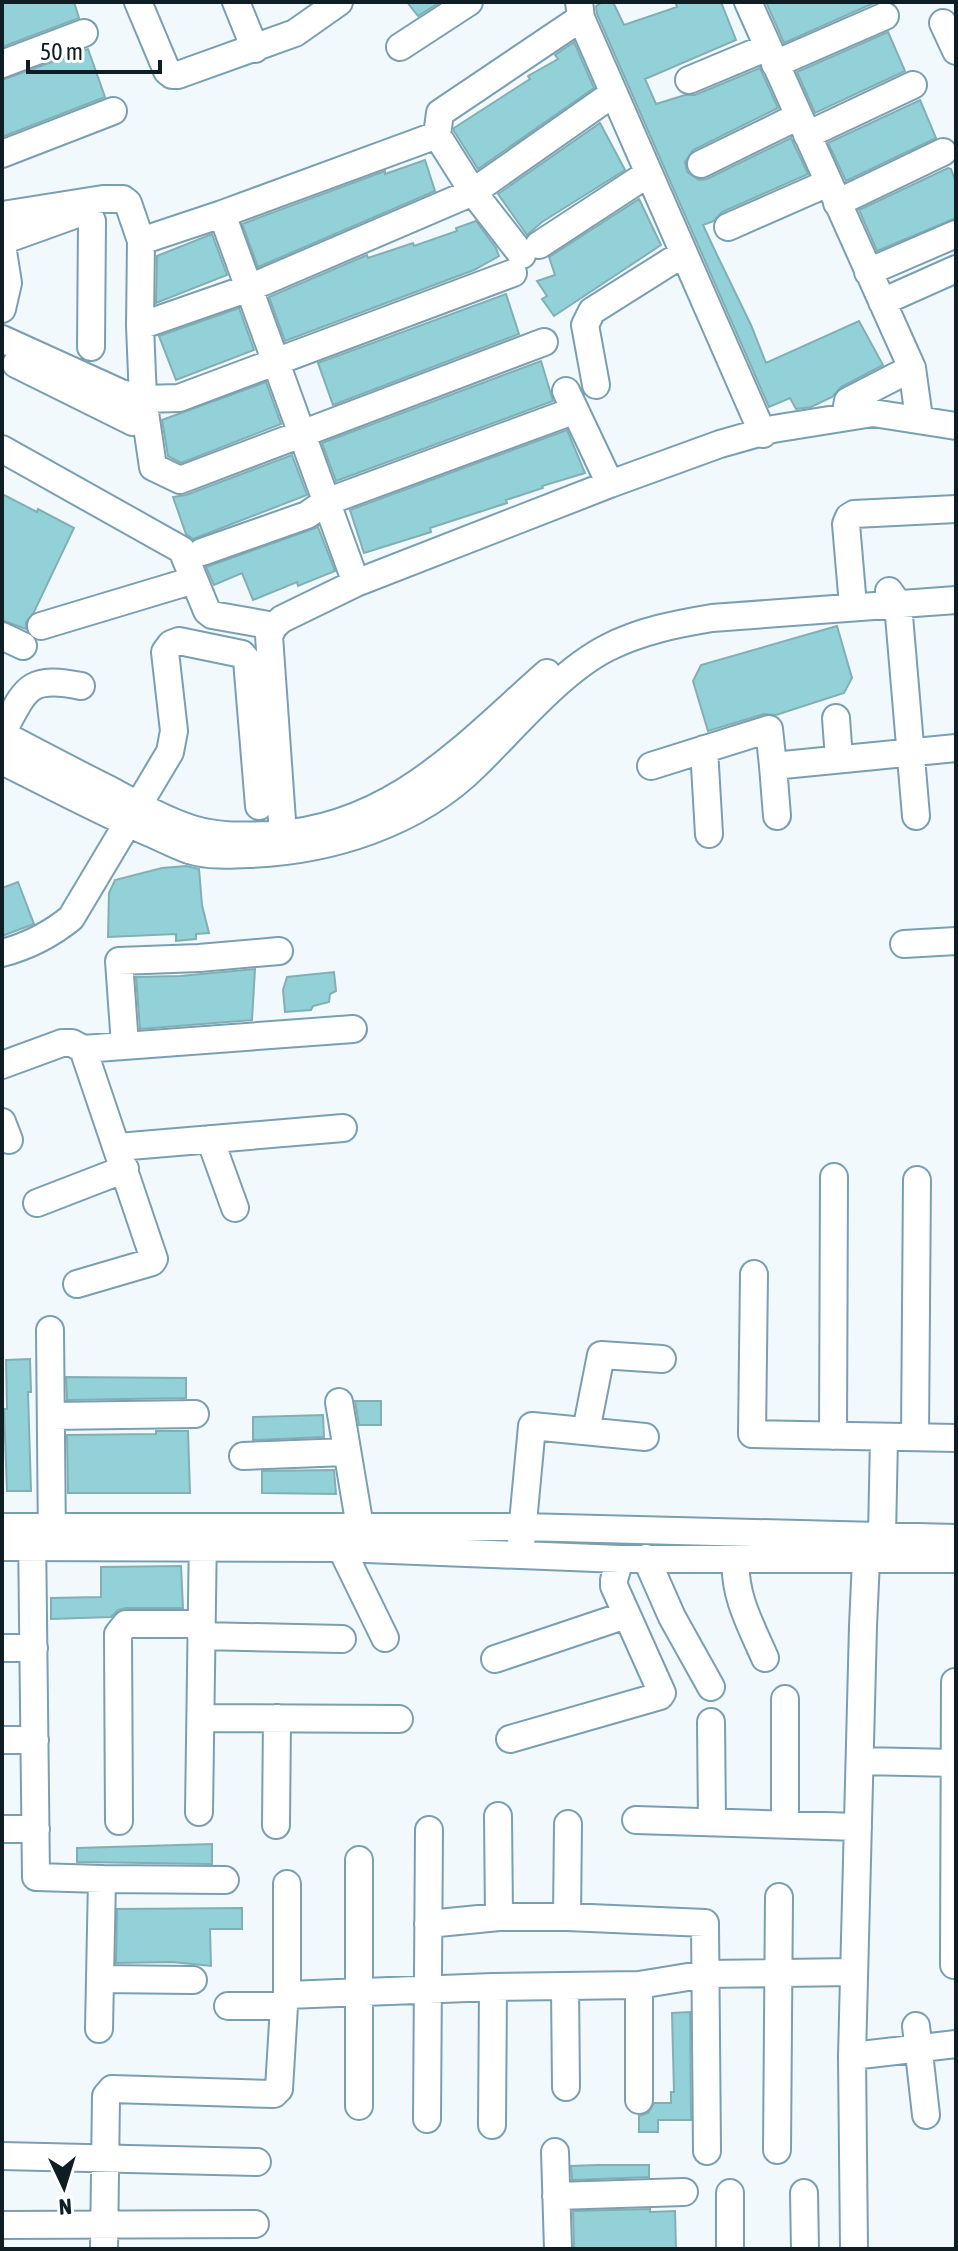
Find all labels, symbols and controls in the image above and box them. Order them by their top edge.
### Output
scale bar [28,24,160,74]
text: 50 m [40,38,83,65]
north arrow [24,2147,104,2227]
text: N [58,2194,73,2220]

